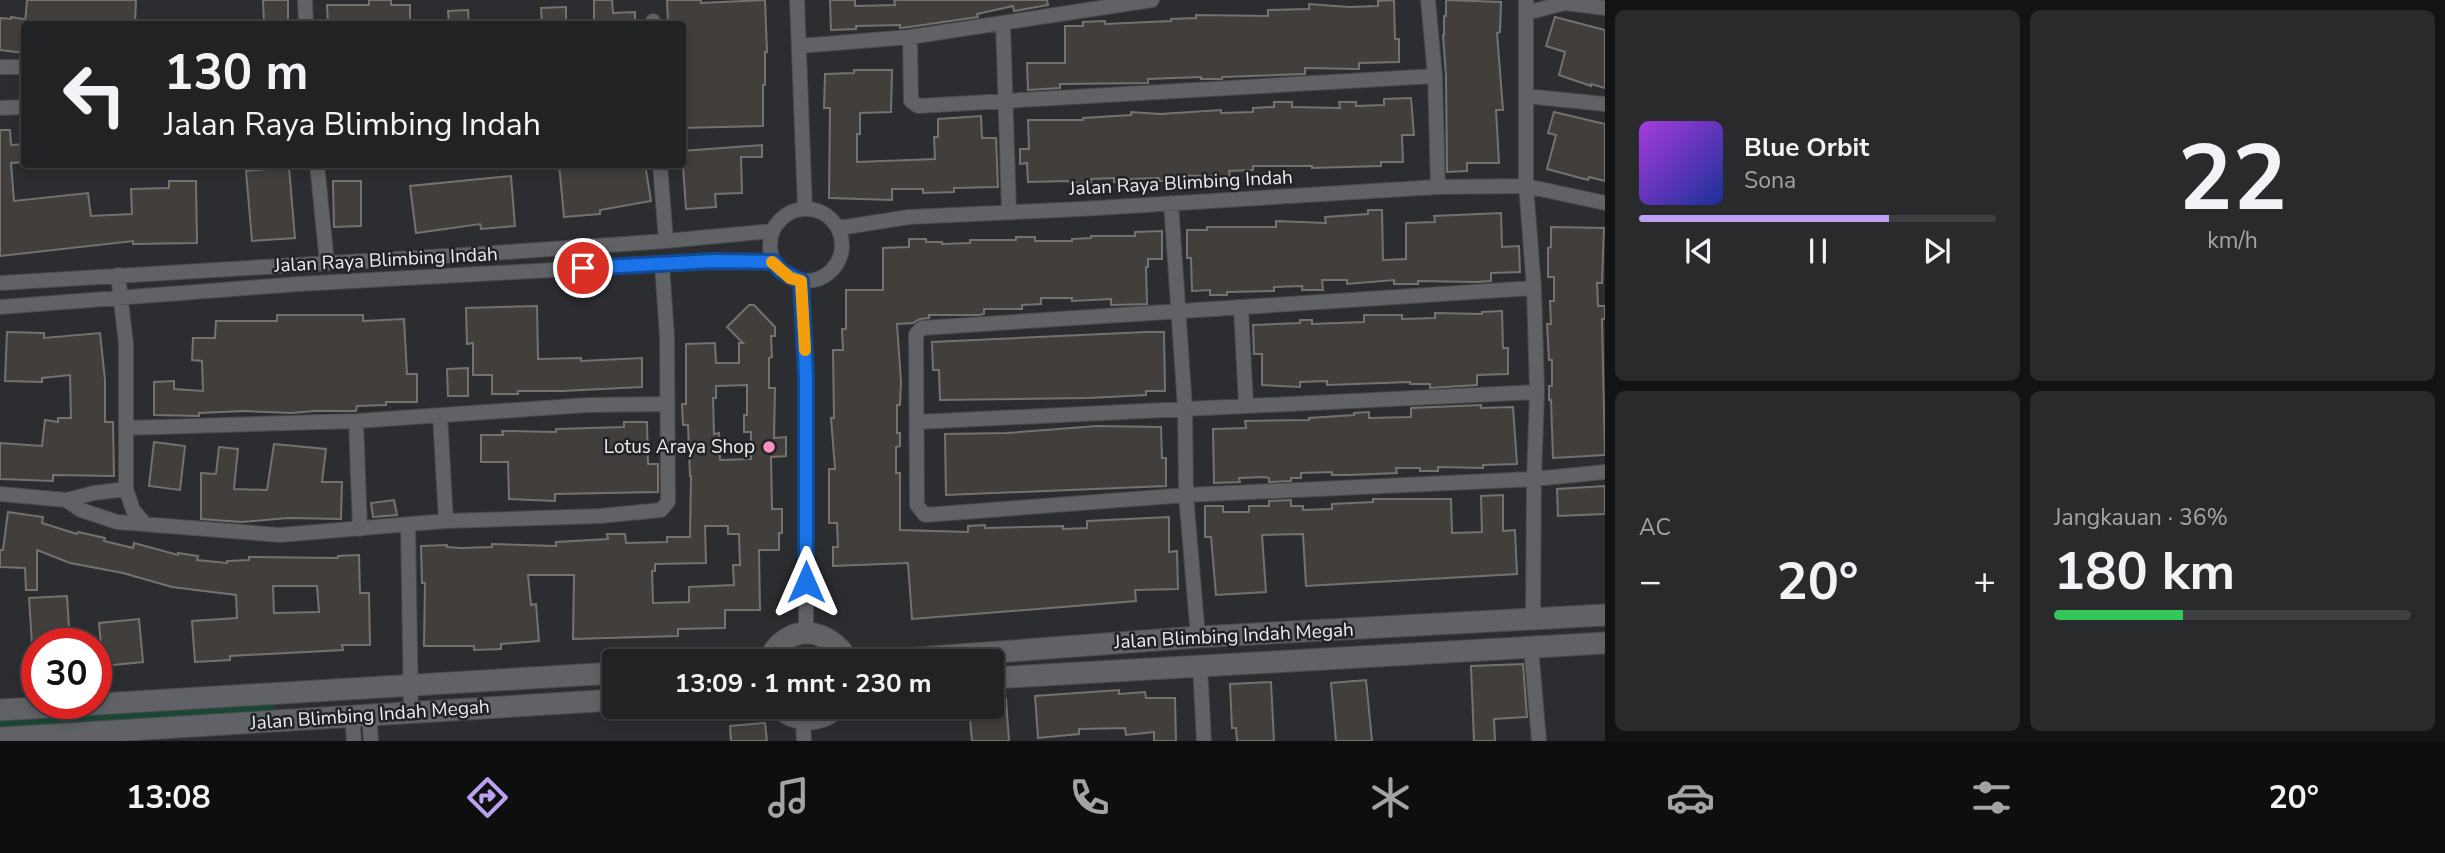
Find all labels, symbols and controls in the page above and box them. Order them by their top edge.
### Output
text: 130 m [164,39,308,106]
icon: left [49,49,140,140]
text: Jalan Raya Blimbing Indah [164,103,541,146]
text: 22 [2178,117,2287,241]
text: Blue Orbit [1744,130,1869,165]
street label: Jalan Raya Blimbing Indah [1068,164,1293,202]
text: Sona [1744,165,1796,196]
text: km/h [2207,225,2258,256]
icon: previous [1680,232,1718,270]
icon: pause [1799,232,1837,270]
icon: next [1918,232,1956,270]
pin [553,238,613,298]
street label: Jalan Raya Blimbing Indah [273,241,498,279]
icon: arrive [564,249,602,287]
place label: Lotus Araya Shop [604,434,755,460]
marker: Lotus Araya Shop [761,439,777,455]
text: Jangkauan · 36% [2054,502,2228,533]
text: AC [1639,512,1671,543]
text: 180 km [2054,536,2235,607]
position arrow [769,545,843,619]
text: 20° [1776,546,1859,617]
text: − [1639,556,1662,607]
text: + [1973,556,1996,607]
street label: Jalan Blimbing Indah Megah [1113,617,1354,655]
speed limit sign: 30 [21,628,112,719]
text: 13:09 · 1 mnt · 230 m [674,666,932,701]
street label: Jalan Blimbing Indah Megah [248,694,491,736]
icon: directions [463,773,512,822]
icon: music [764,773,813,822]
icon: phone [1065,773,1114,822]
icon: climate [1366,773,1415,822]
icon: car [1666,773,1715,822]
icon: filters [1967,773,2016,822]
text: 13:08 [126,776,211,819]
text: 20° [2268,776,2319,819]

